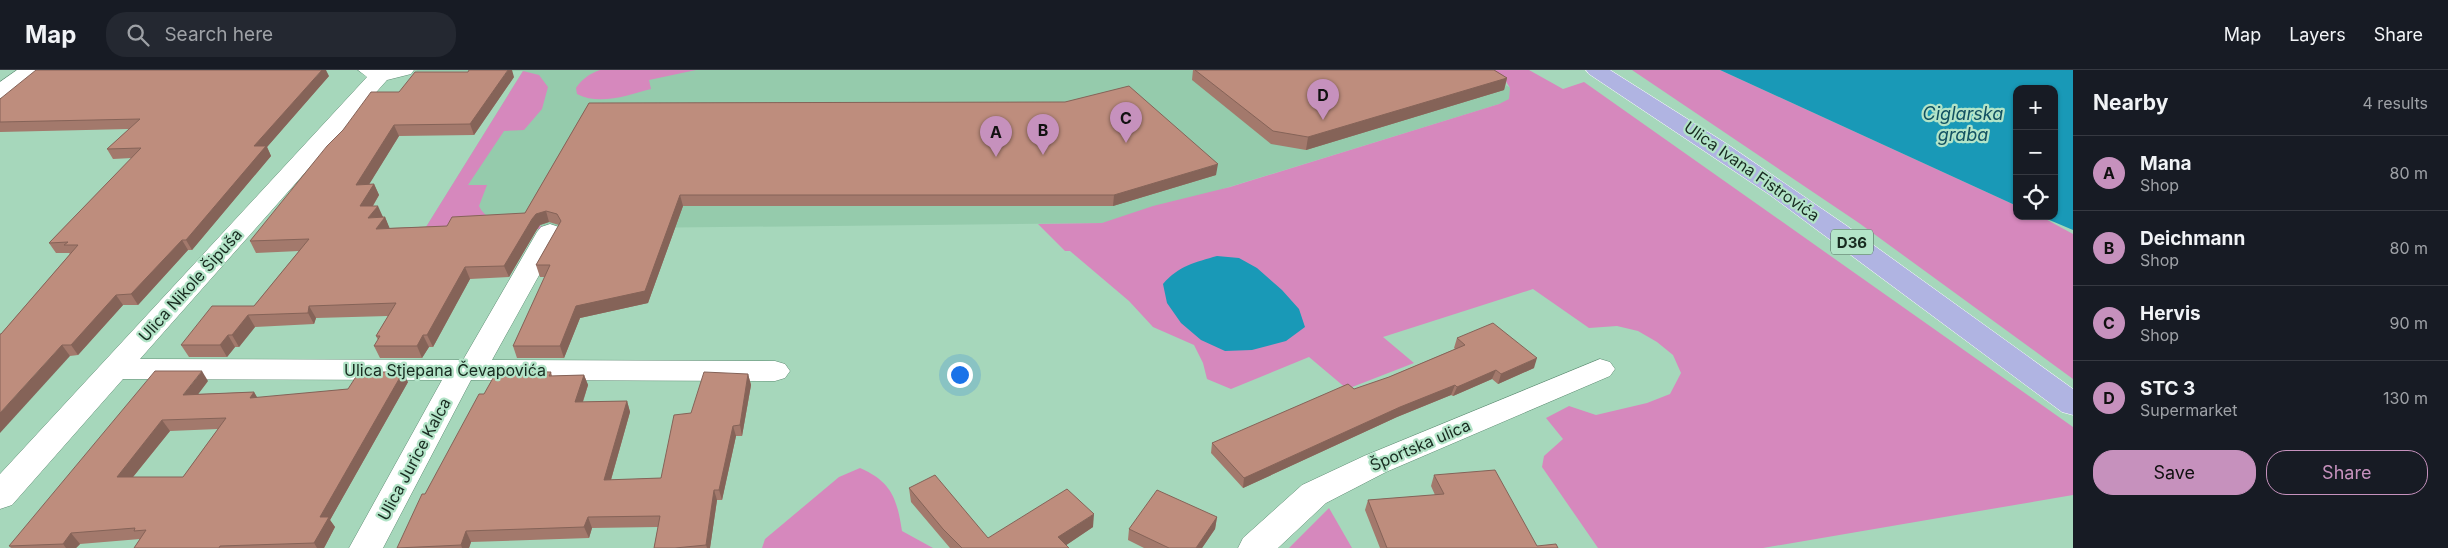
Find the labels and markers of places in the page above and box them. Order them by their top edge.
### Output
pin: D [1307,79,1339,120]
pin: C [1110,102,1142,143]
pin: B [1027,114,1059,155]
pin: A [980,116,1012,157]

